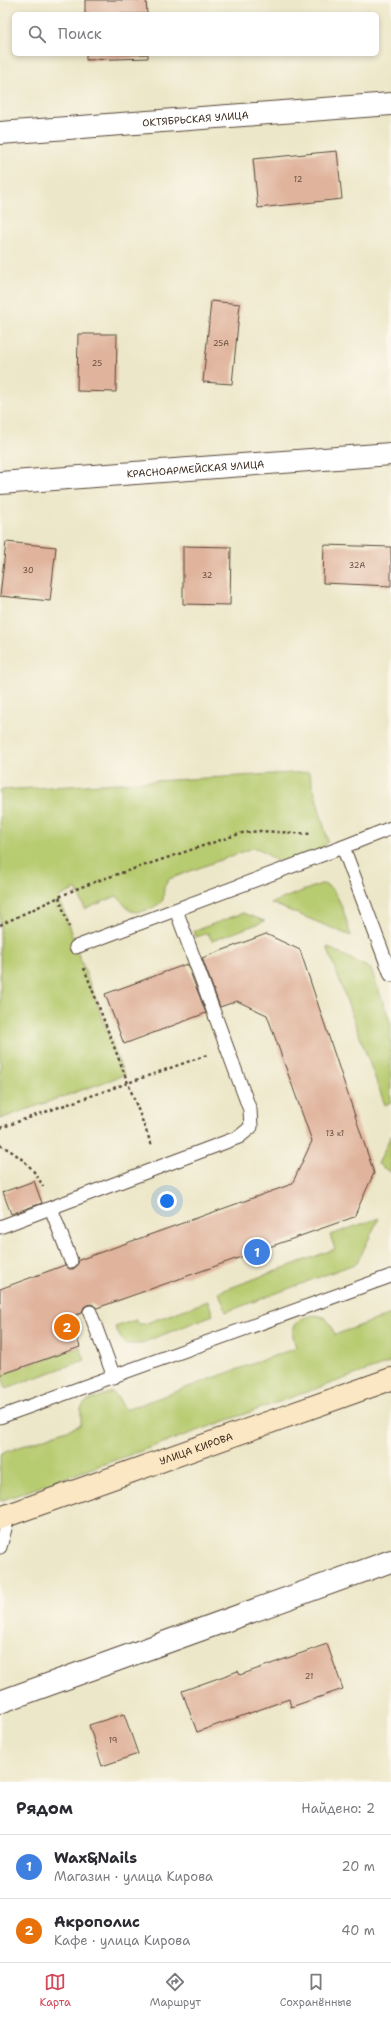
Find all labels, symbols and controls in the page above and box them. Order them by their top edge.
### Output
search box [12,12,379,56]
icon: search [26,23,48,45]
text: Поиск [58,24,102,44]
street label: ОКТЯБРЬСКАЯ УЛИЦА [142,108,249,129]
house number: 12 [294,174,303,185]
house number: 25А [213,338,229,349]
house number: 25 [92,358,102,369]
street label: КРАСНОАРМЕЙСКАЯ УЛИЦА [126,457,265,480]
house number: 32А [349,560,365,571]
house number: 30 [22,565,34,576]
house number: 32 [202,570,213,581]
house number: 13 к1 [326,1128,344,1139]
your location [157,1191,177,1211]
pin: 1 [244,1237,270,1267]
pin: 2 [54,1312,80,1342]
street label: УЛИЦА КИРОВА [158,1429,234,1467]
house number: 21 [305,1671,313,1682]
house number: 19 [109,1735,117,1746]
text: Рядом [16,1797,73,1819]
text: Найдено: 2 [301,1800,375,1817]
text: Wax&Nails [54,1848,137,1868]
text: 1 [26,1858,32,1875]
text: 20 m [342,1858,375,1875]
text: Магазин · улица Кирова [54,1868,213,1885]
text: Акрополис [54,1912,140,1932]
text: 2 [24,1922,34,1939]
text: 40 m [341,1922,375,1939]
text: Кафе · улица Кирова [54,1932,190,1949]
tab: Карта [39,1971,71,2010]
tab: Маршрут [150,1971,201,2010]
tab: Сохранённые [280,1971,352,2010]

